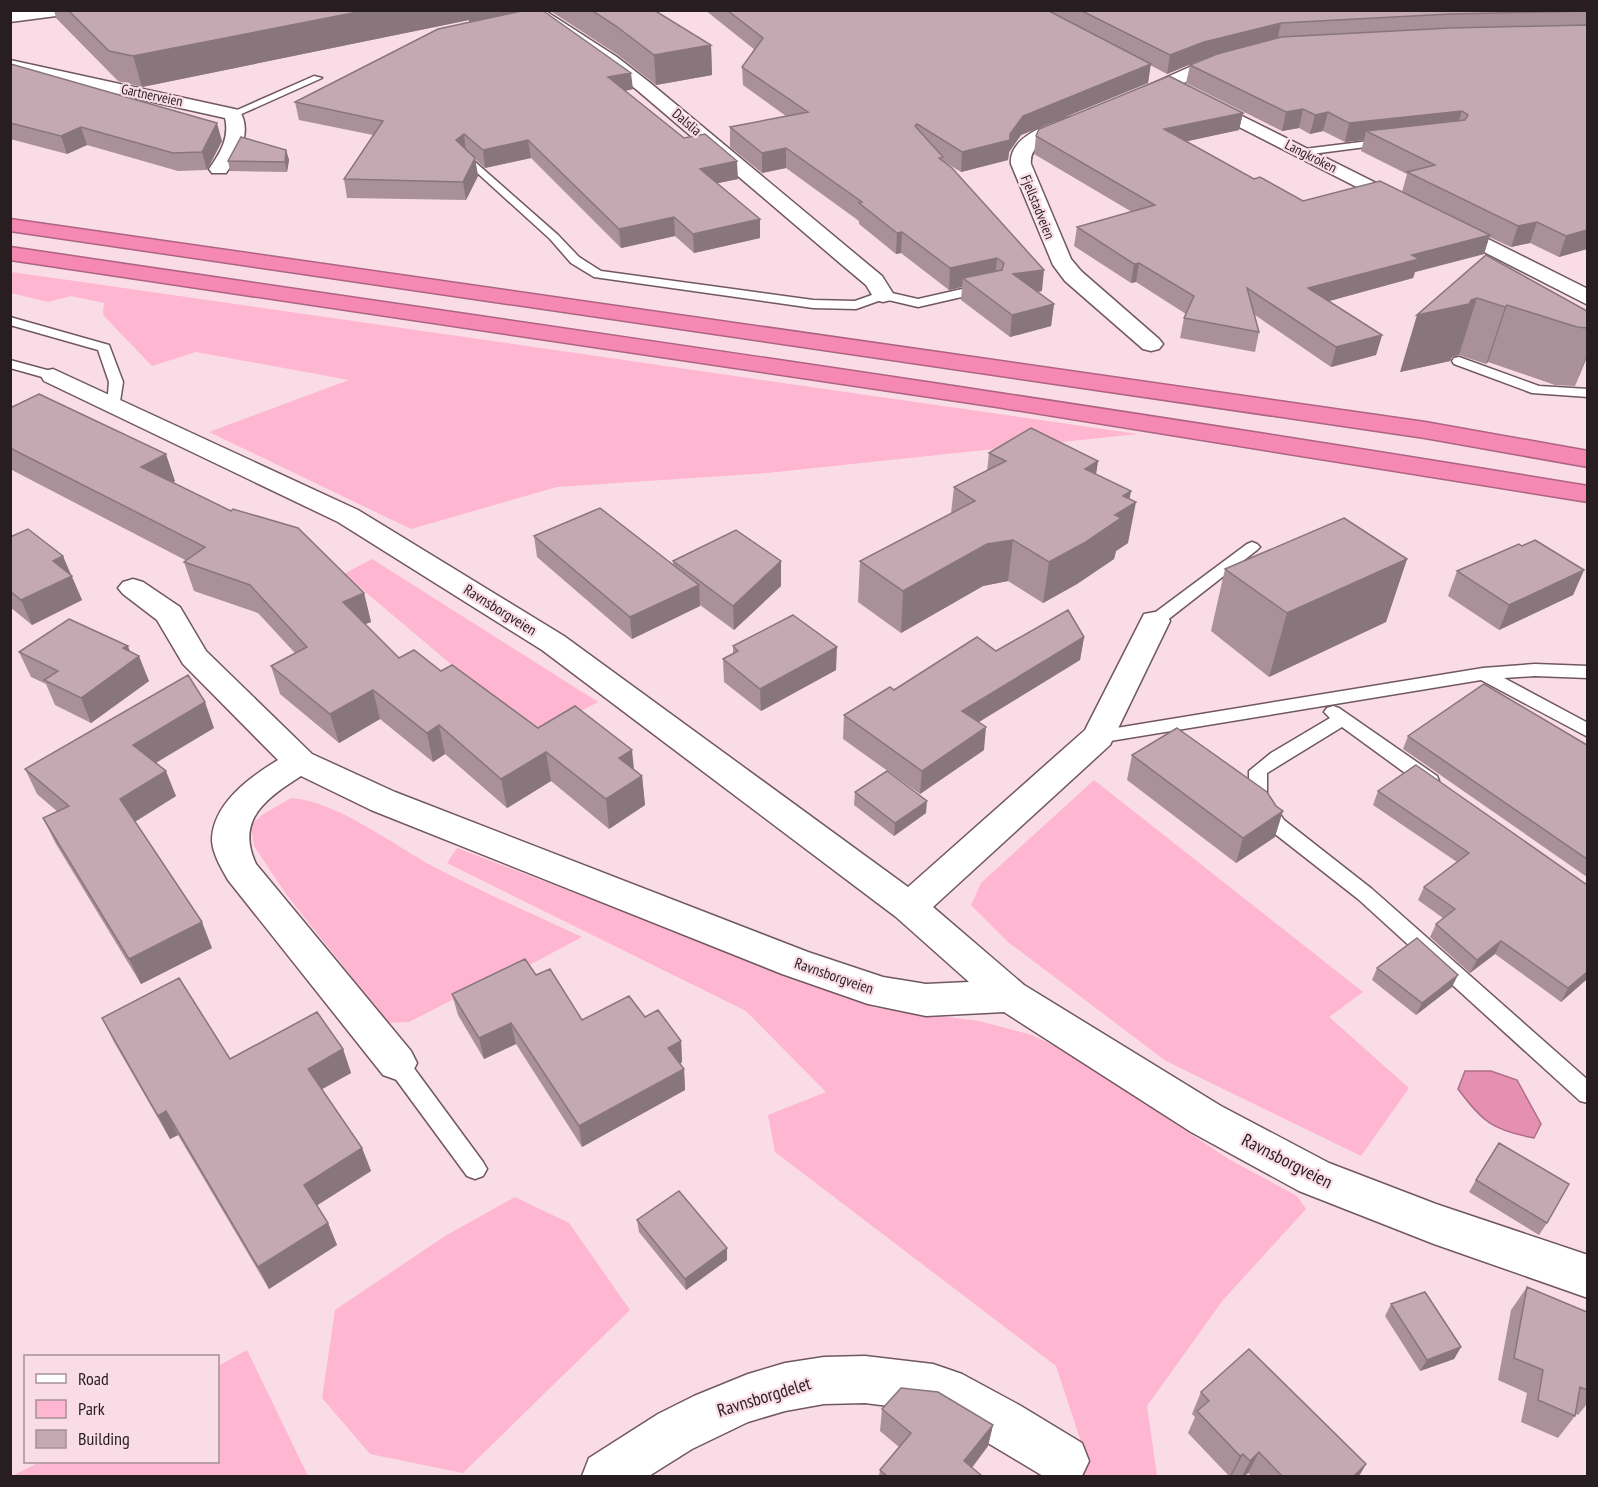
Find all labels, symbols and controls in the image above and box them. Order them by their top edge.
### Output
street label: Gartnerveien [120,80,184,110]
street label: Dalslia [669,105,705,139]
street label: Langkroken [1282,135,1340,177]
street label: Fjellstadveien [1017,172,1059,242]
street label: Ravnsborgveien [460,580,540,639]
street label: Ravnsborgveien [792,953,876,998]
street label: Ravnsborgveien [1238,1128,1336,1193]
legend [24,1355,219,1463]
text: Road [78,1367,109,1390]
street label: Ravnsborgdelet [714,1371,814,1422]
text: Park [78,1397,105,1420]
text: Building [78,1427,130,1450]

